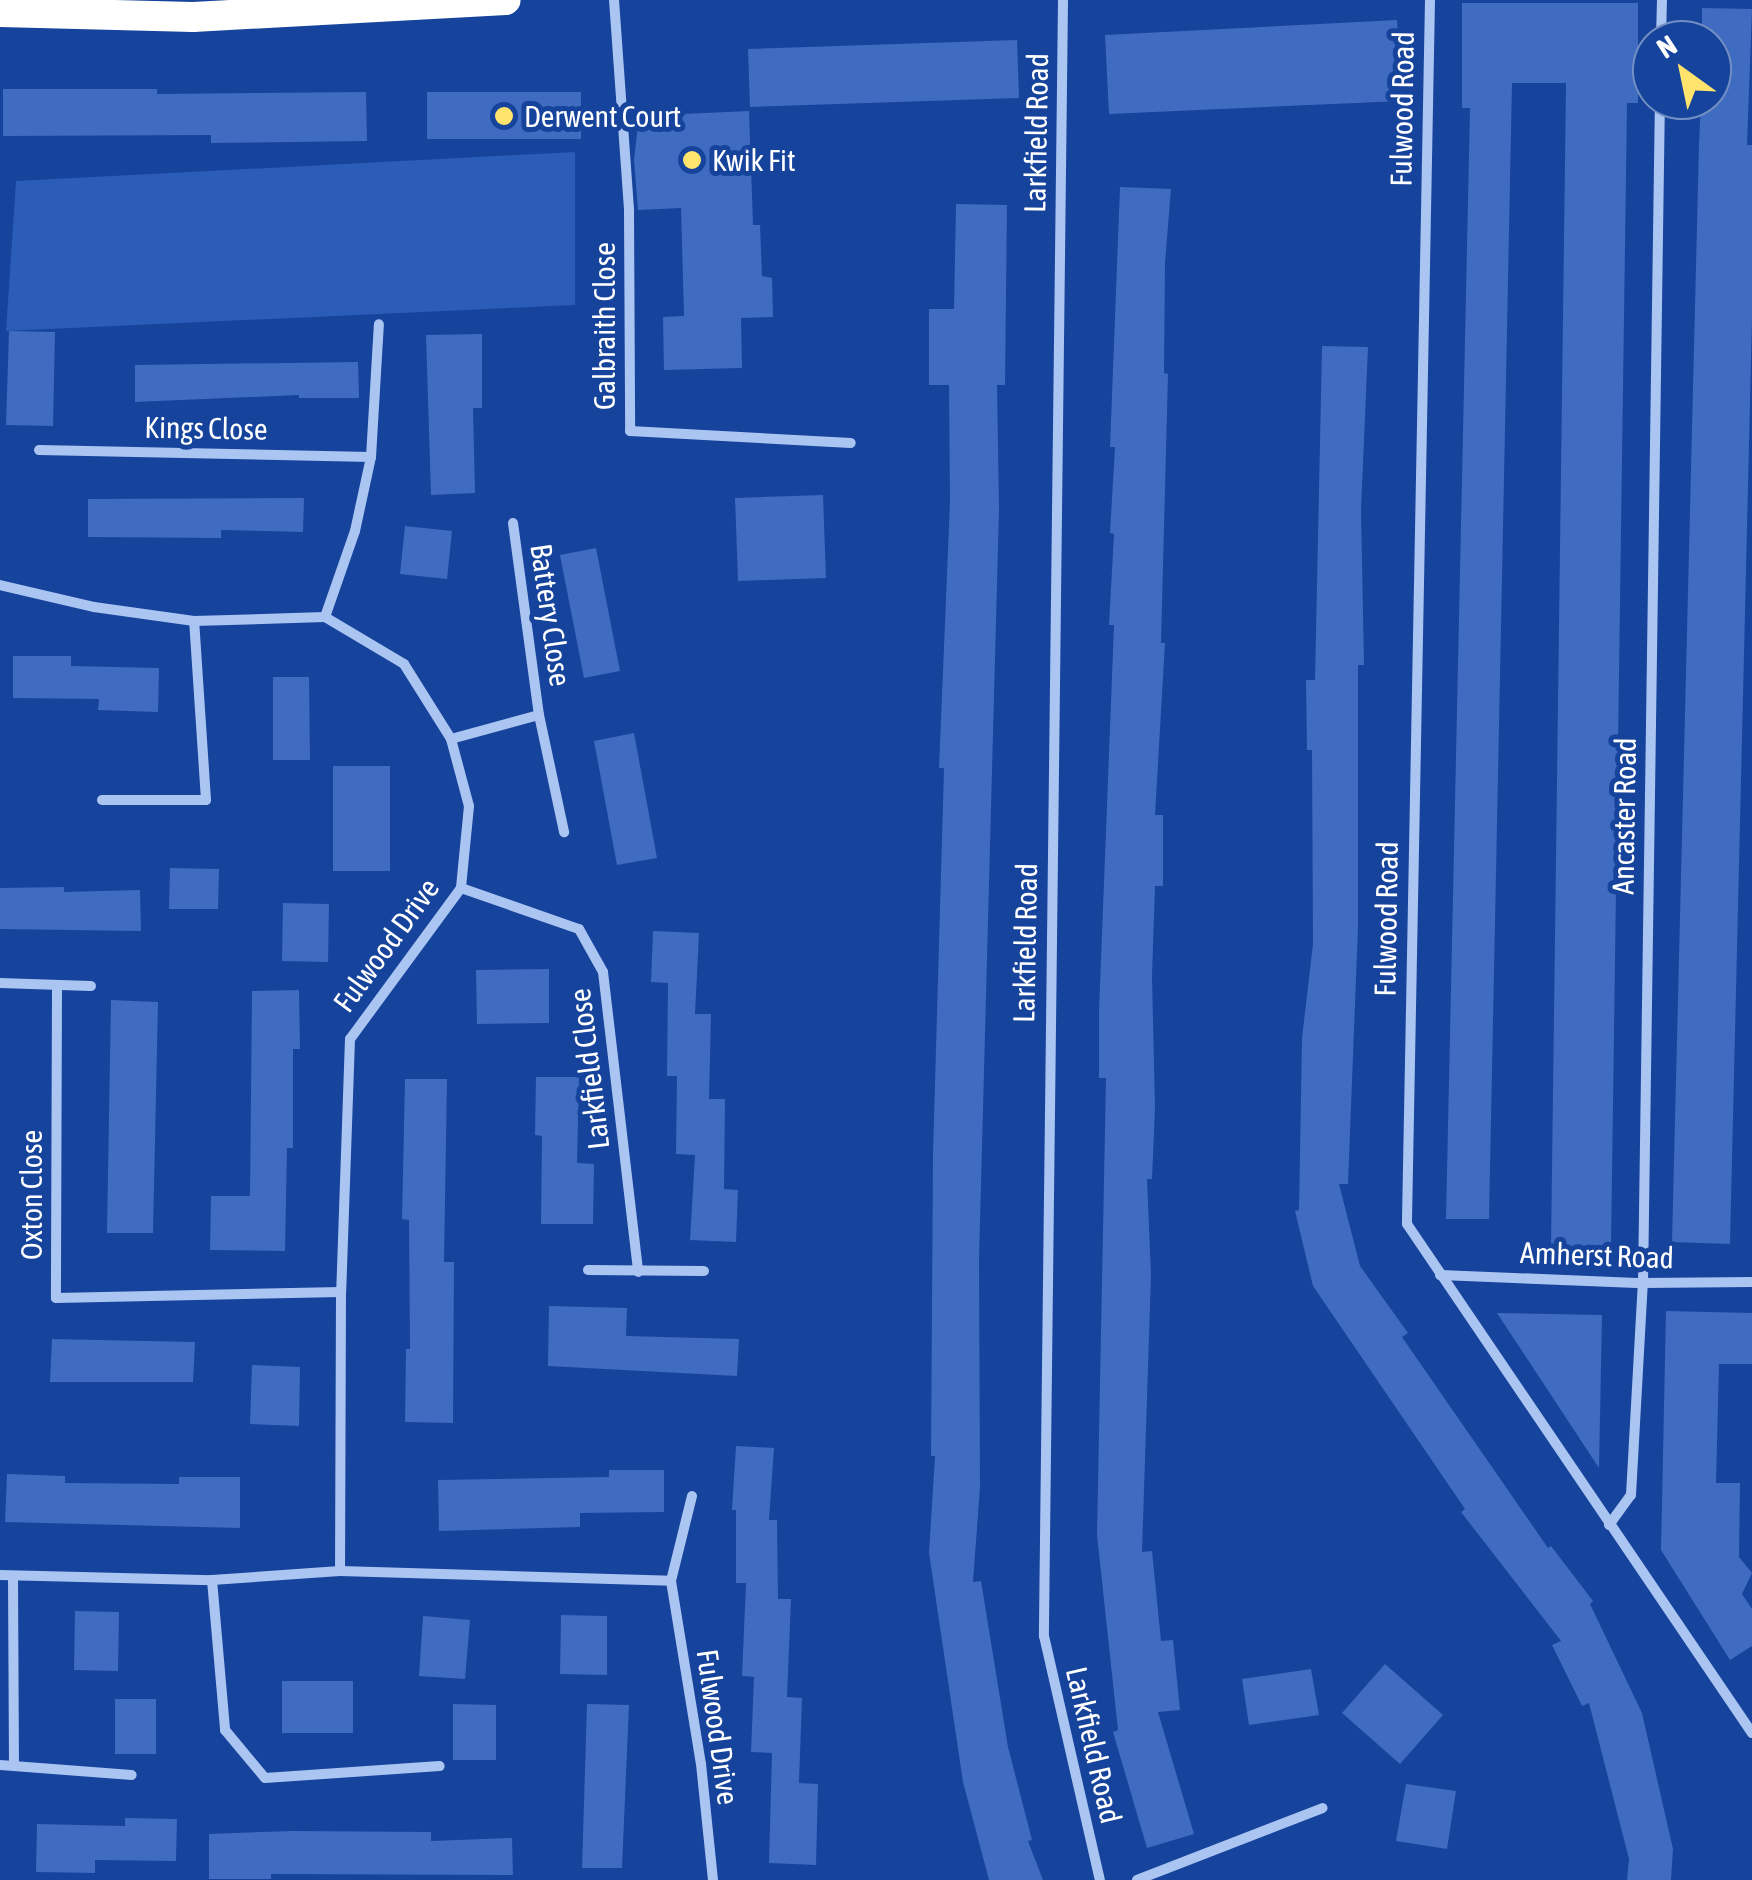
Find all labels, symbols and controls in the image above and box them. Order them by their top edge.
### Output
north arrow [1632,20,1732,120]
text: N [1651,29,1682,64]
street label: Fulwood Road [1383,31,1421,187]
street label: Larkfield Road [1017,53,1055,213]
place label: Derwent Court [524,98,681,134]
marker: Derwent Court [493,105,515,127]
place label: Kwik Fit [712,142,796,178]
marker: Kwik Fit [681,149,703,171]
street label: Galbraith Close [586,242,622,410]
street label: Kings Close [144,409,268,447]
street label: Battery Close [523,541,579,689]
street label: Ancaster Road [1605,737,1643,895]
street label: Fulwood Road [1367,841,1405,997]
street label: Larkfield Road [1006,863,1044,1023]
street label: Fulwood Drive [326,871,446,1019]
street label: Larkfield Close [561,986,617,1152]
street label: Oxton Close [13,1130,49,1260]
street label: Amherst Road [1519,1234,1675,1276]
street label: Fulwood Drive [689,1647,747,1807]
street label: Larkfield Road [1059,1663,1129,1827]

